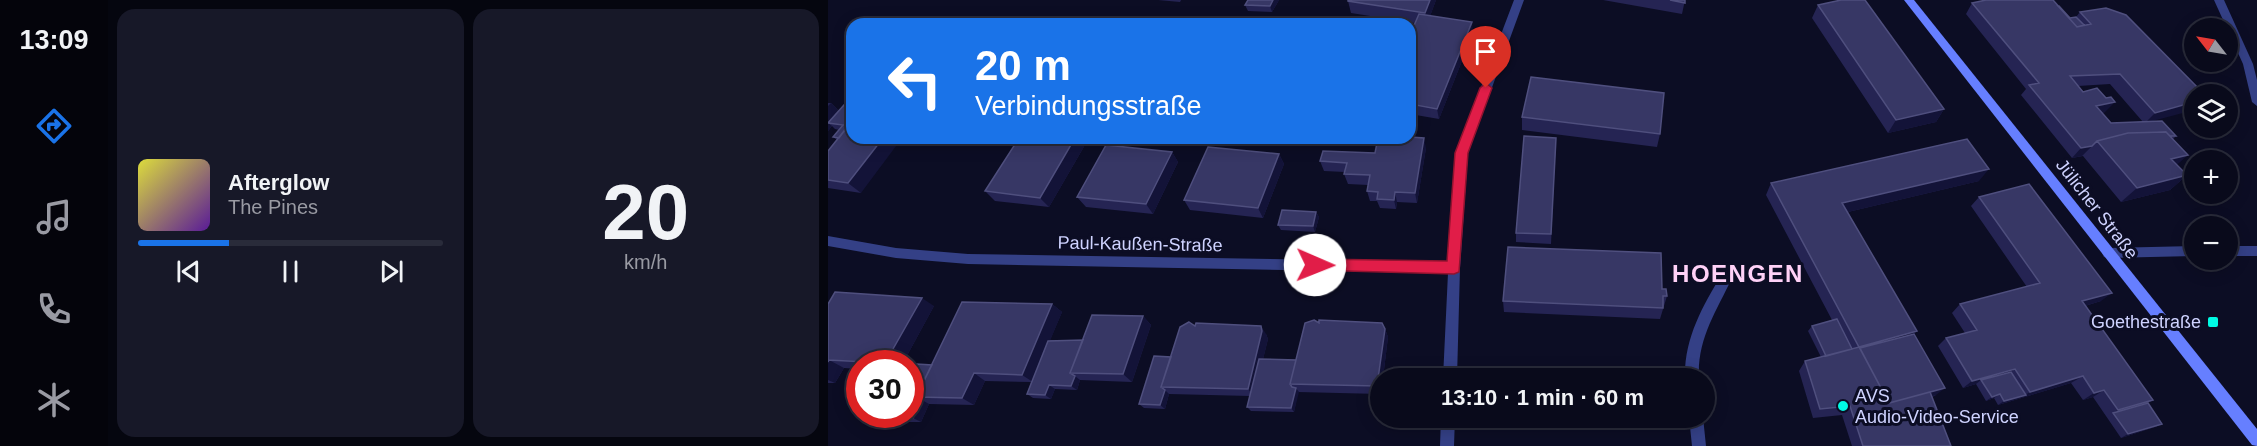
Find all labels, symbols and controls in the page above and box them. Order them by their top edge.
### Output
north arrow [2184,18,2238,72]
map controls [2184,18,2238,270]
text: 13:09 [19,25,89,55]
pin [1460,26,1511,88]
icon: arrive [1469,35,1502,68]
icon: left [876,42,954,120]
text: 20 m [975,42,1071,89]
button: layers [2184,84,2238,138]
text: Verbindungsstraße [975,91,1202,121]
icon: directions [33,105,75,147]
button: + [2184,150,2238,204]
street label: Jülicher Straße [2052,155,2142,263]
text: 20 [602,168,689,256]
text: Afterglow [228,170,329,195]
icon: music [33,196,75,238]
text: The Pines [228,196,318,218]
button: − [2184,216,2238,270]
street label: Paul-Kaußen-Straße [1057,233,1223,255]
position arrow [1283,233,1347,297]
text: km/h [624,251,667,273]
icon: previous [172,255,205,288]
icon: pause [274,255,307,288]
icon: next [375,255,408,288]
district label: HOENGEN [1672,260,1804,287]
icon: phone [33,288,75,330]
place label: Goethestraße [2091,312,2201,332]
marker: Goethestraße [2206,315,2220,329]
speed limit sign: 30 [846,350,924,428]
icon: climate [33,379,75,421]
text: 13:10 · 1 min · 60 m [1441,385,1644,410]
place label: AVS Audio-Video-Service [1855,386,2019,427]
marker: AVS Audio-Video-Service [1836,399,1850,413]

